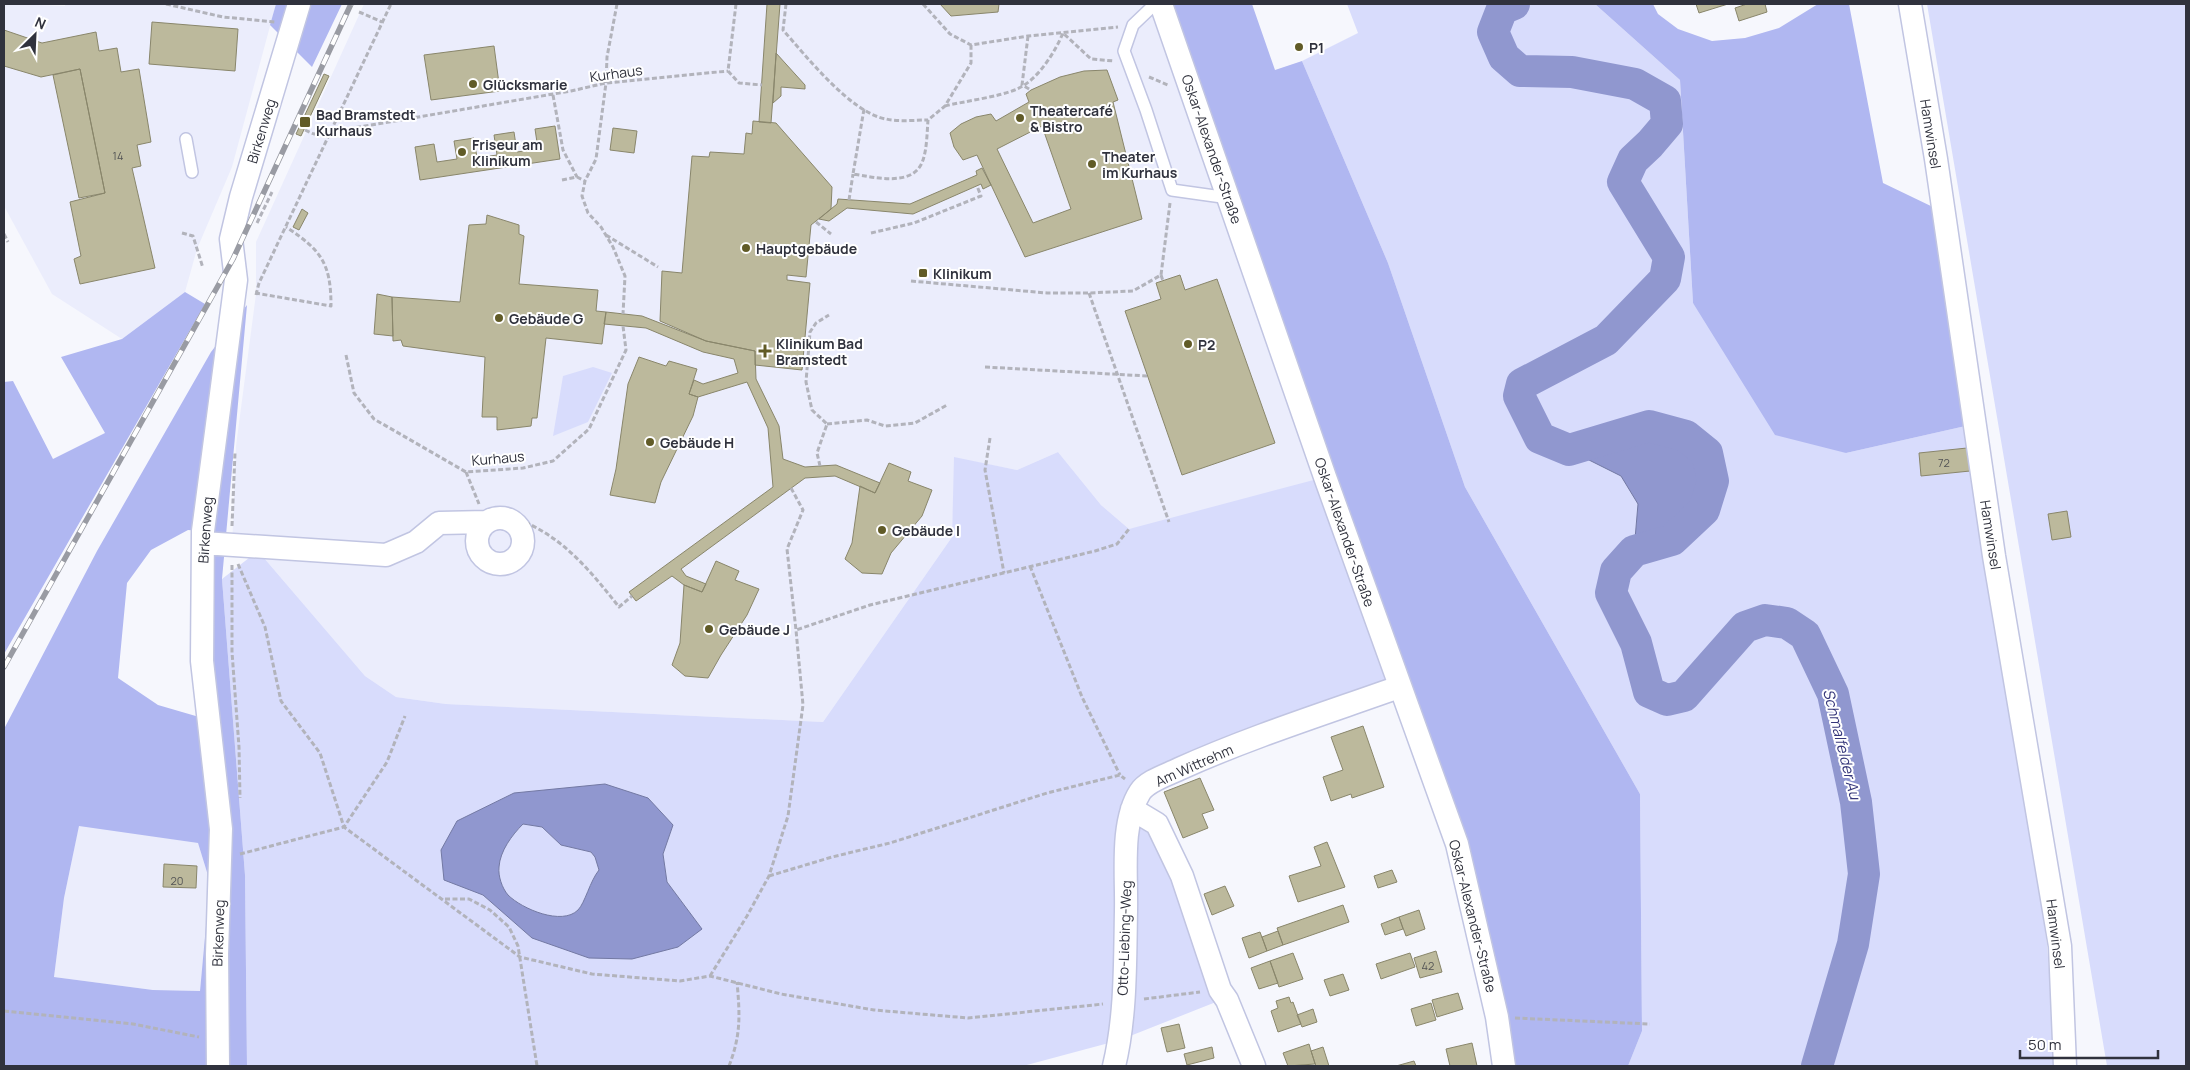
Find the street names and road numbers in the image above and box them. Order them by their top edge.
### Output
street label: Kurhaus [588,60,644,86]
street label: Oskar-Alexander-Straße [1177,72,1247,226]
street label: Birkenweg [242,96,280,166]
street label: Hamwinsel [1916,98,1946,170]
street label: Kurhaus [471,446,525,470]
street label: Oskar-Alexander-Straße [1310,455,1380,609]
street label: Birkenweg [193,496,217,564]
street label: Hamwinsel [1976,499,2006,571]
street label: Am Wittrehm [1152,739,1236,791]
street label: Oskar-Alexander-Straße [1445,838,1501,994]
street label: Otto-Liebing-Weg [1112,880,1136,996]
street label: Hamwinsel [2042,898,2070,970]
street label: Birkenweg [207,899,229,967]

